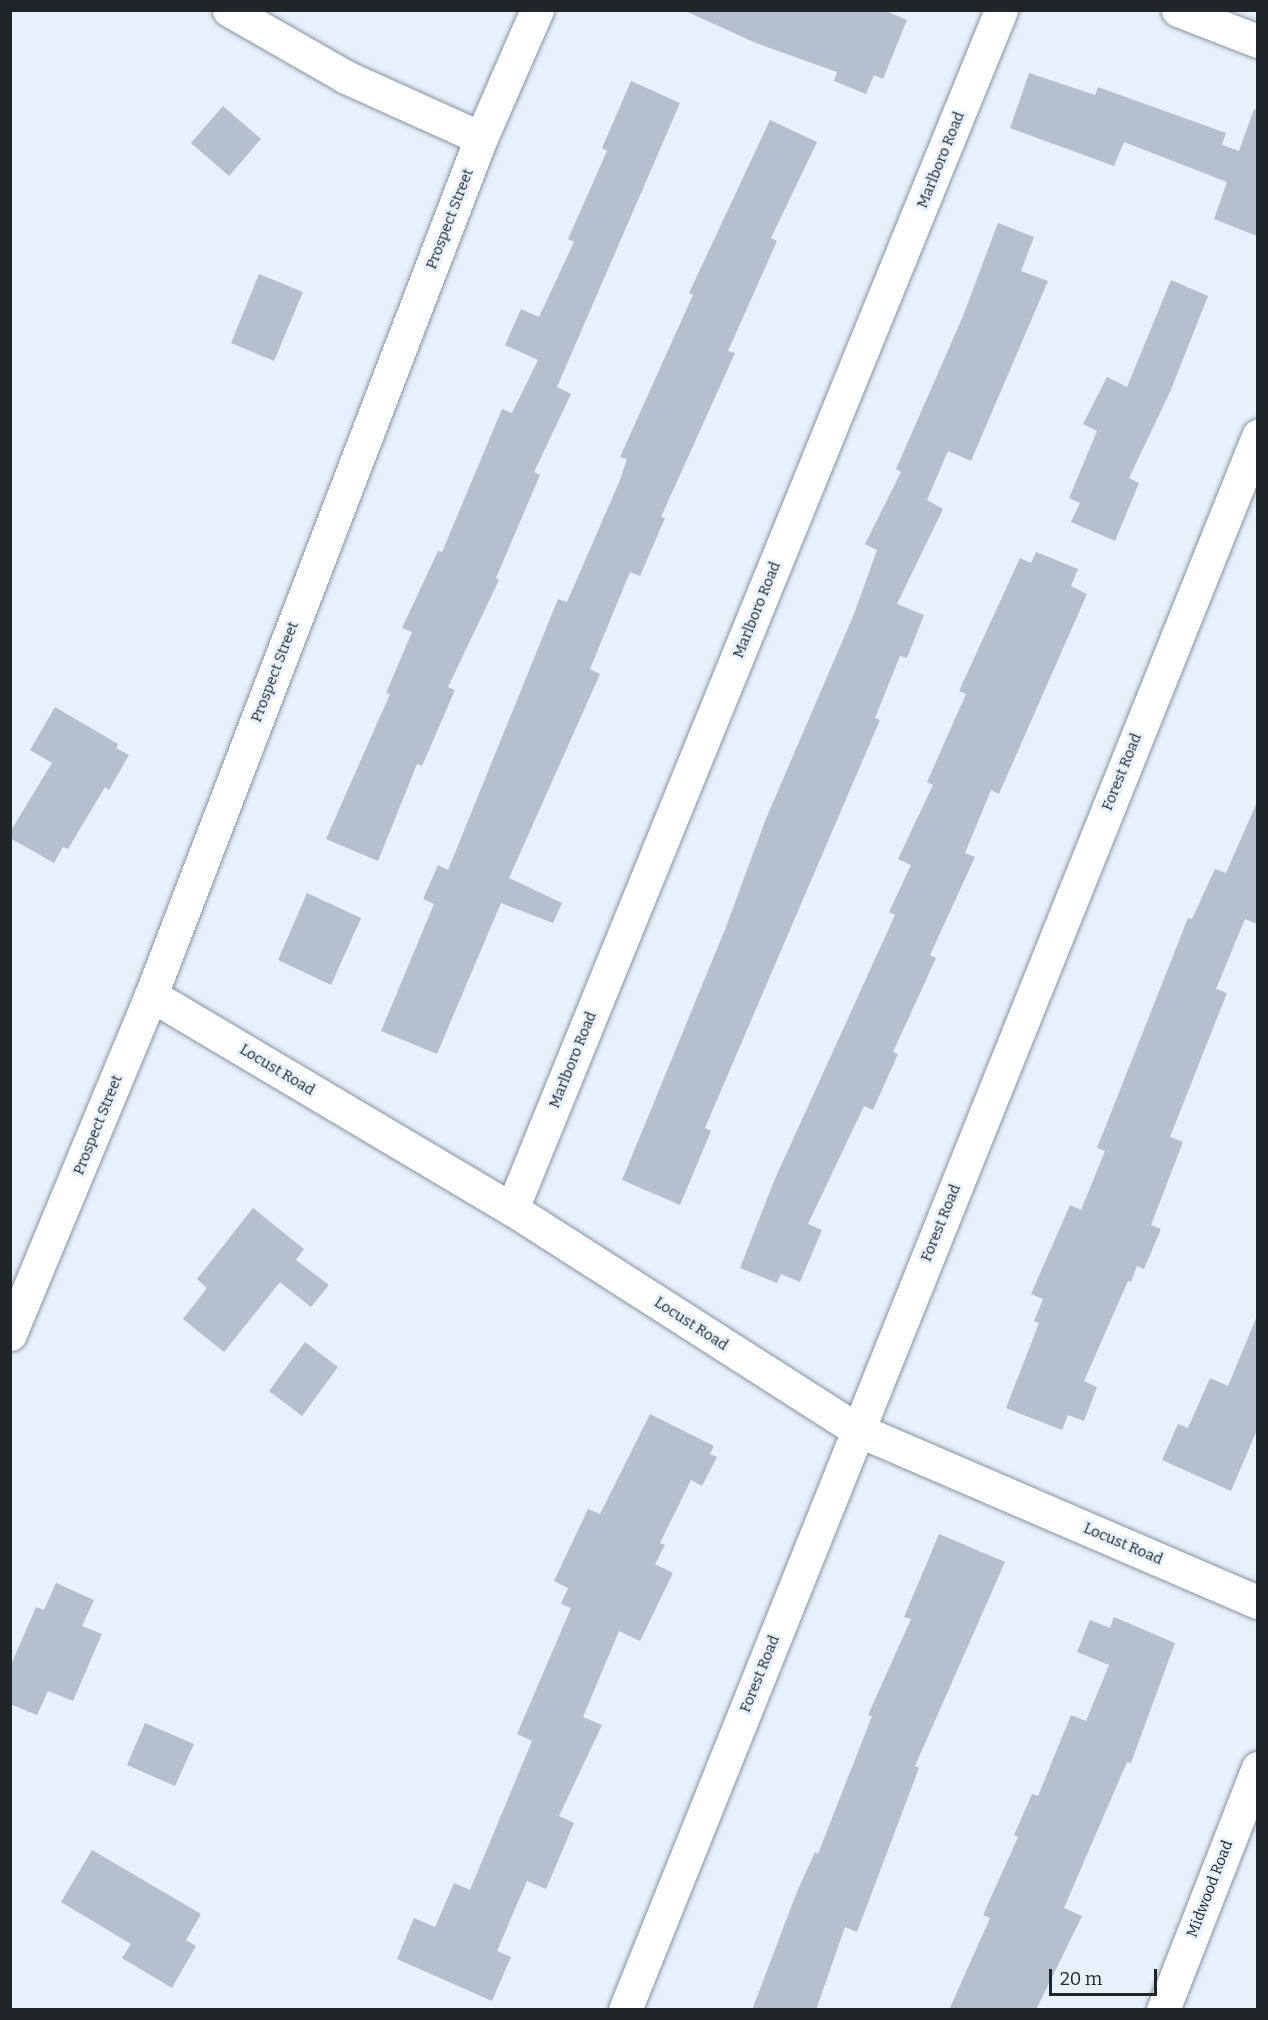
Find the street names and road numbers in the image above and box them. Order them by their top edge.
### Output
street label: Marlboro Road [913,109,969,211]
street label: Prospect Street [423,166,477,272]
street label: Marlboro Road [729,559,785,661]
street label: Prospect Street [248,619,302,725]
street label: Forest Road [1098,731,1146,813]
street label: Marlboro Road [545,1009,601,1111]
street label: Locust Road [236,1041,318,1099]
street label: Prospect Street [70,1072,126,1178]
street label: Forest Road [917,1182,965,1264]
street label: Locust Road [651,1293,731,1355]
street label: Locust Road [1081,1519,1165,1569]
street label: Forest Road [736,1633,784,1715]
street label: Midwood Road [1183,1838,1237,1940]

